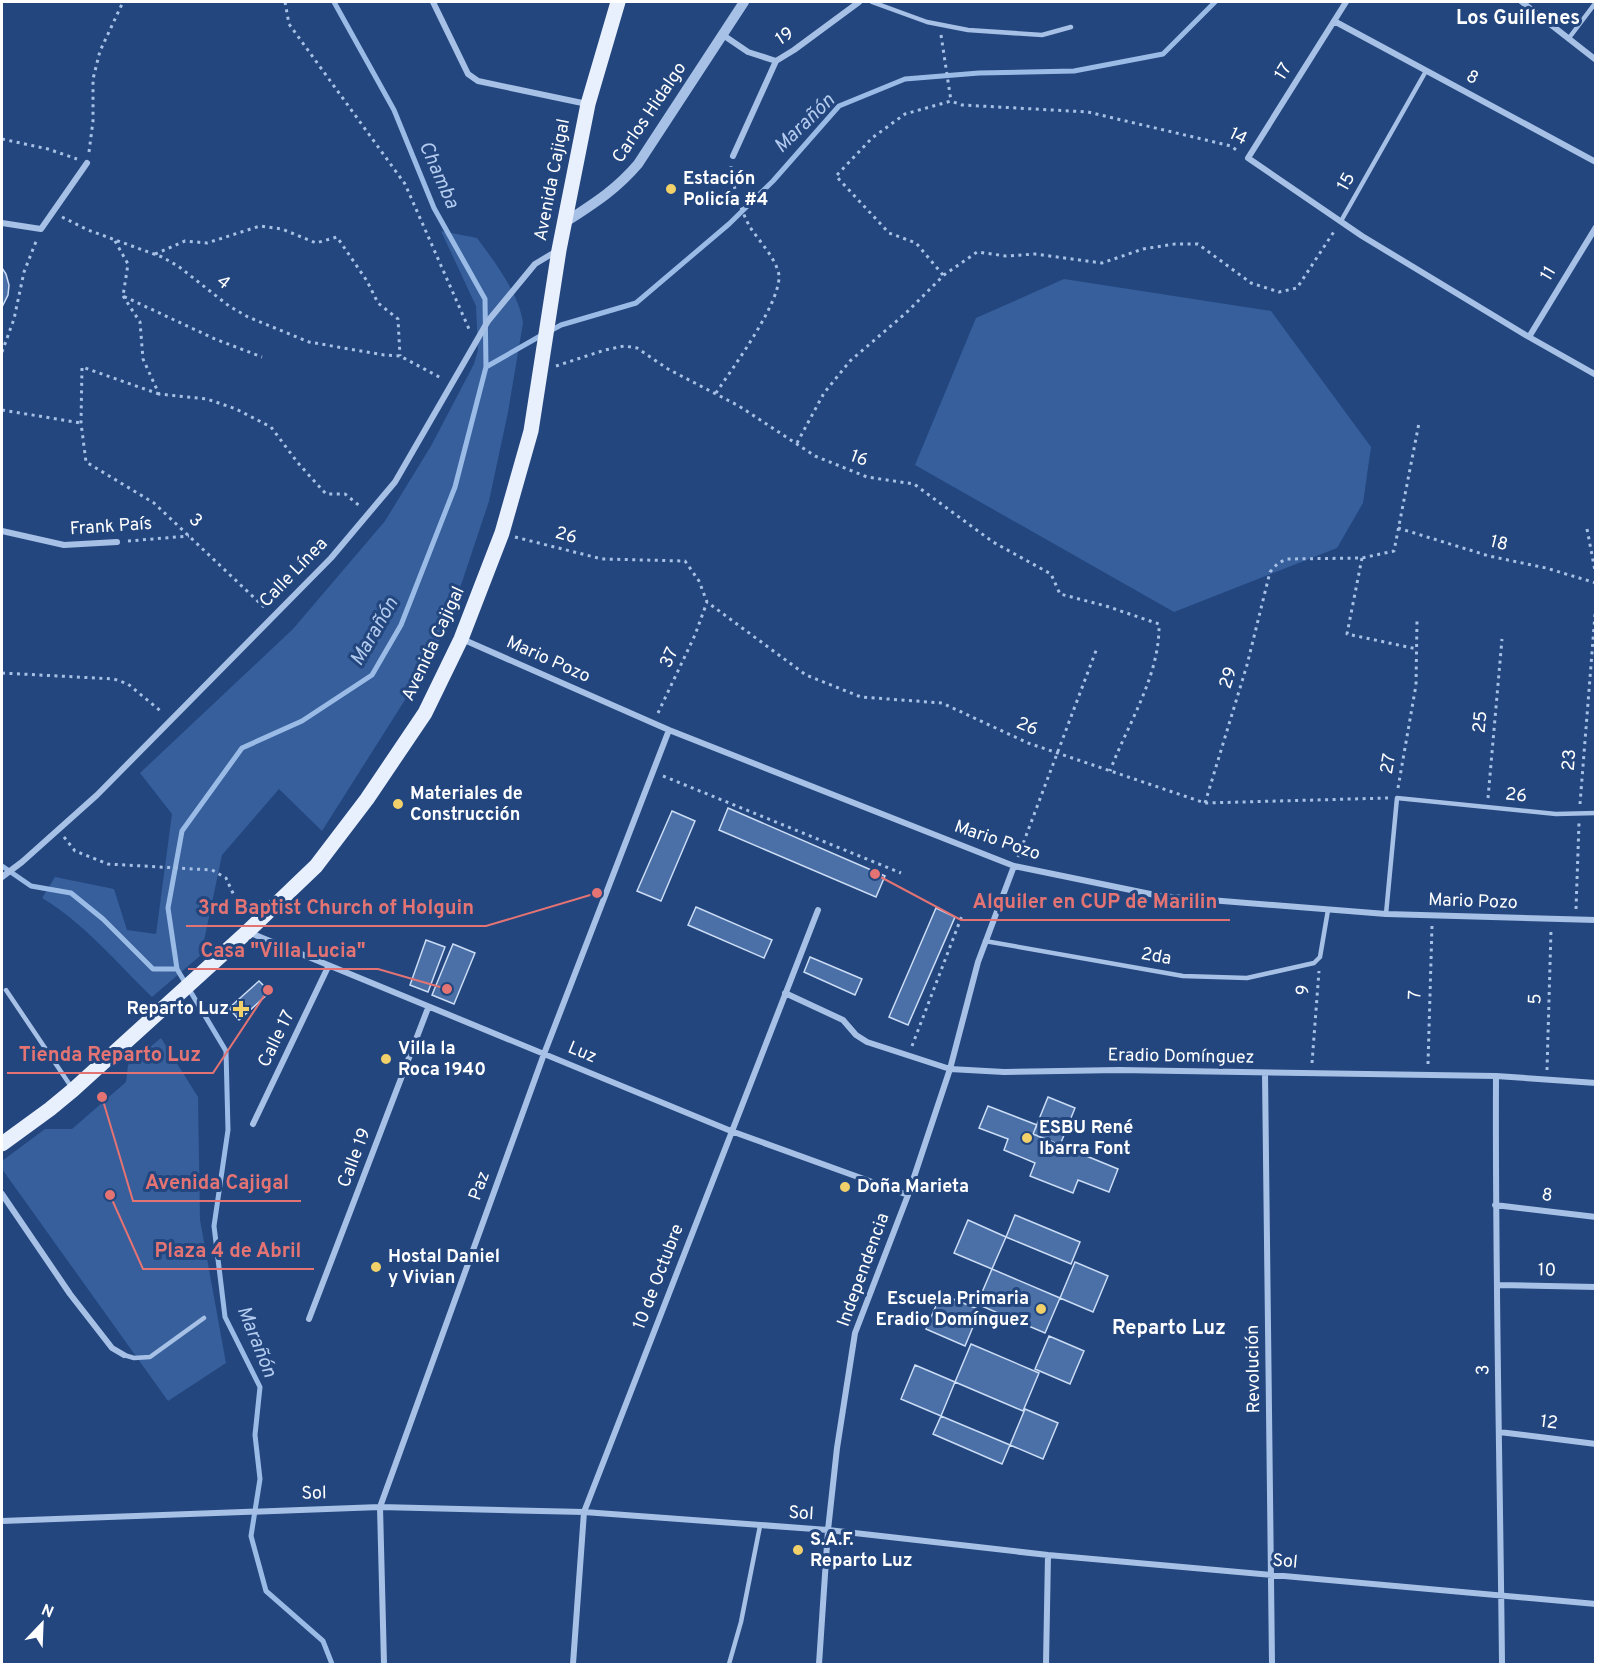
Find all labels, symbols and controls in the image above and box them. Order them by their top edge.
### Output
district label: Los Guillenes [1456,6,1580,32]
street label: 19 [771,23,799,51]
street label: Carlos Hidalgo [608,58,692,168]
street label: 17 [1270,59,1298,85]
street label: 8 [1462,65,1482,91]
water label: Marañón [769,88,841,159]
street label: Avenida Cajigal [530,117,576,243]
street label: 14 [1225,123,1251,151]
water label: Chamba [412,137,465,213]
place label: Estación Policía #4 [683,168,768,212]
street label: 15 [1333,169,1361,195]
marker: Estación Policía #4 [664,182,678,196]
street label: 11 [1536,262,1562,286]
street label: 4 [212,270,234,296]
street label: 16 [847,445,871,473]
street label: 3 [183,509,207,533]
street label: Frank País [69,513,153,541]
street label: 26 [553,522,579,550]
street label: 18 [1488,531,1510,557]
street label: Calle Línea [255,533,333,613]
street label: Avenida Cajigal [397,583,471,705]
water label: Marañón [345,593,405,671]
street label: Mario Pozo [502,631,594,689]
street label: 37 [655,644,685,672]
street label: 29 [1215,664,1243,692]
street label: 25 [1469,710,1493,734]
street label: 26 [1012,712,1042,742]
street label: 23 [1558,748,1582,772]
street label: 27 [1376,752,1402,776]
place label: Materiales de Construcción [410,783,523,827]
street label: 26 [1504,783,1528,809]
marker: Materiales de Construcción [391,797,405,811]
street label: Mario Pozo [951,816,1043,866]
callout: Alquiler en CUP de Marilin [961,882,1230,920]
callout: 3rd Baptist Church of Holguin [186,888,486,926]
street label: Mario Pozo [1428,889,1518,915]
text: Alquiler en CUP de Marilin [973,890,1217,916]
text: 3rd Baptist Church of Holguin [198,896,474,922]
callout: Casa "Villa Lucia" [188,931,378,969]
text: Casa "Villa Lucia" [200,939,366,965]
street label: 2da [1139,943,1173,971]
street label: 9 [1292,984,1316,996]
street label: 7 [1404,990,1428,1000]
street label: 5 [1524,993,1548,1005]
place label: Reparto Luz [127,998,229,1021]
marker: Reparto Luz [234,1002,248,1016]
street label: Calle 17 [253,1007,301,1071]
callout: Tienda Reparto Luz [7,1035,213,1073]
street label: Luz [564,1037,600,1069]
place label: Villa la Roca 1940 [398,1038,486,1082]
text: Tienda Reparto Luz [19,1043,201,1069]
street label: Eradio Domínguez [1107,1044,1255,1070]
marker: Villa la Roca 1940 [379,1052,393,1066]
place label: ESBU René Ibarra Font [1039,1117,1133,1161]
street label: Calle 19 [333,1125,377,1191]
marker: ESBU René Ibarra Font [1020,1131,1034,1145]
callout: Avenida Cajigal [133,1163,301,1201]
street label: Paz [464,1168,496,1204]
text: Avenida Cajigal [145,1171,289,1197]
place label: Doña Marieta [857,1176,969,1199]
marker: Doña Marieta [838,1180,852,1194]
street label: 8 [1540,1184,1554,1208]
street label: Independencia [833,1210,895,1330]
street label: 10 de Octubre [628,1221,690,1333]
callout: Plaza 4 de Abril [143,1231,314,1269]
text: Plaza 4 de Abril [155,1239,301,1265]
place label: Hostal Daniel y Vivian [388,1246,500,1290]
street label: 10 [1538,1259,1556,1283]
marker: Hostal Daniel y Vivian [369,1260,383,1274]
place label: Escuela Primaria Eradio Domínguez [876,1288,1029,1332]
water label: Marañón [230,1302,282,1382]
marker: Escuela Primaria Eradio Domínguez [1034,1302,1048,1316]
district label: Reparto Luz [1112,1316,1226,1342]
street label: Revolución [1242,1325,1266,1413]
street label: 3 [1472,1364,1496,1376]
street label: 12 [1539,1411,1559,1435]
street label: Sol [301,1482,327,1506]
street label: Sol [788,1502,814,1526]
place label: S.A.F. Reparto Luz [810,1529,912,1573]
marker: S.A.F. Reparto Luz [791,1543,805,1557]
street label: Sol [1271,1549,1299,1575]
north arrow [12,1594,72,1654]
text: N [38,1601,56,1623]

